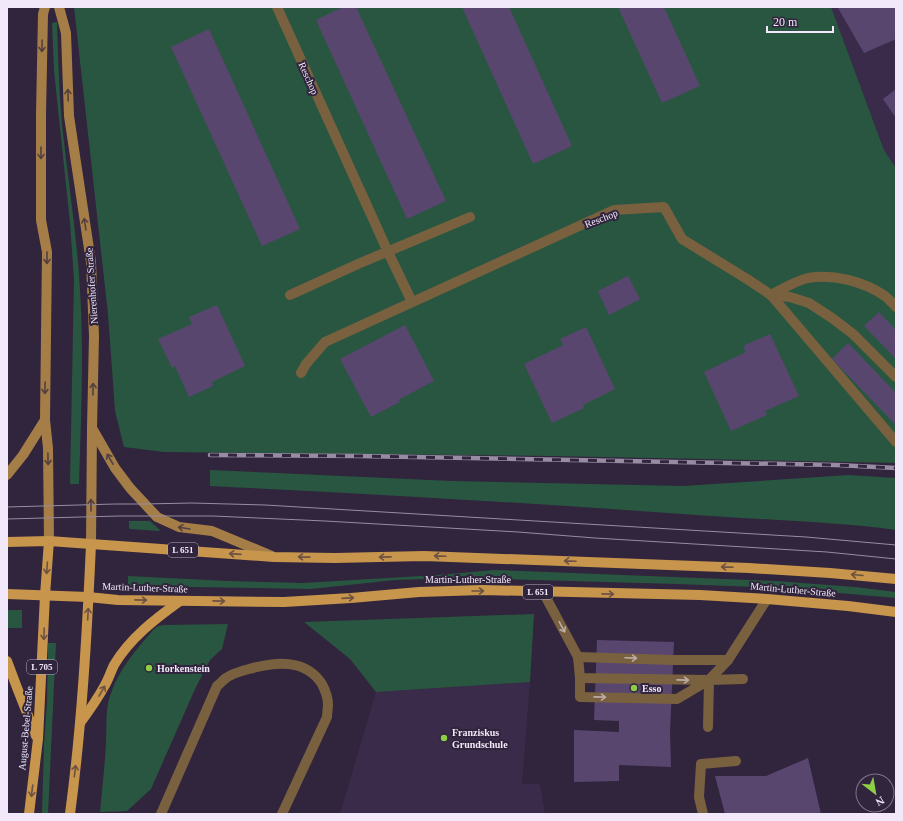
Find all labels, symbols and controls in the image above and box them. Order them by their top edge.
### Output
scale bar [767,8,833,34]
text: 20 m [773,15,798,29]
one-way arrow [38,39,46,52]
street label: Reschop [297,60,321,96]
one-way arrow [64,89,72,102]
one-way arrow [37,146,45,159]
street label: Reschop [583,207,619,230]
one-way arrow [81,218,89,231]
street label: Nierenhofer Straße [83,247,100,324]
one-way arrow [43,251,51,264]
one-way arrow [41,381,49,394]
one-way arrow [89,383,96,396]
one-way arrow [44,452,52,465]
one-way arrow [105,453,113,465]
one-way arrow [88,499,95,512]
one-way arrow [178,524,191,532]
road number: L 651 [168,543,198,557]
one-way arrow [229,550,242,557]
one-way arrow [379,553,392,561]
one-way arrow [434,553,447,560]
one-way arrow [298,554,311,561]
one-way arrow [564,557,577,565]
one-way arrow [44,561,51,574]
one-way arrow [721,564,734,571]
one-way arrow [851,572,864,579]
street label: Martin-Luther-Straße [425,574,511,585]
street label: Martin-Luther-Straße [750,580,837,599]
street label: Martin-Luther-Straße [102,581,189,595]
road number: L 651 [523,585,553,599]
one-way arrow [471,587,484,594]
one-way arrow [601,590,614,597]
one-way arrow [341,594,354,601]
one-way arrow [134,596,147,604]
one-way arrow [212,597,225,605]
one-way arrow [84,608,91,621]
one-way arrow [558,620,566,632]
one-way arrow [40,627,47,640]
one-way arrow [624,655,637,662]
road number: L 705 [27,660,57,674]
marker: Horkenstein [144,663,154,673]
place label: Horkenstein [157,663,210,674]
one-way arrow [676,676,689,684]
marker: Esso [629,683,639,693]
place label: Esso [642,683,661,694]
street label: August-Bebel-Straße [16,685,35,771]
one-way arrow [98,685,106,697]
one-way arrow [593,693,606,701]
place label: Franziskus Grundschule [452,727,508,750]
marker: Franziskus Grundschule [439,733,449,743]
one-way arrow [71,765,79,778]
north arrow [855,773,895,813]
one-way arrow [28,784,36,797]
text: N [874,794,887,809]

